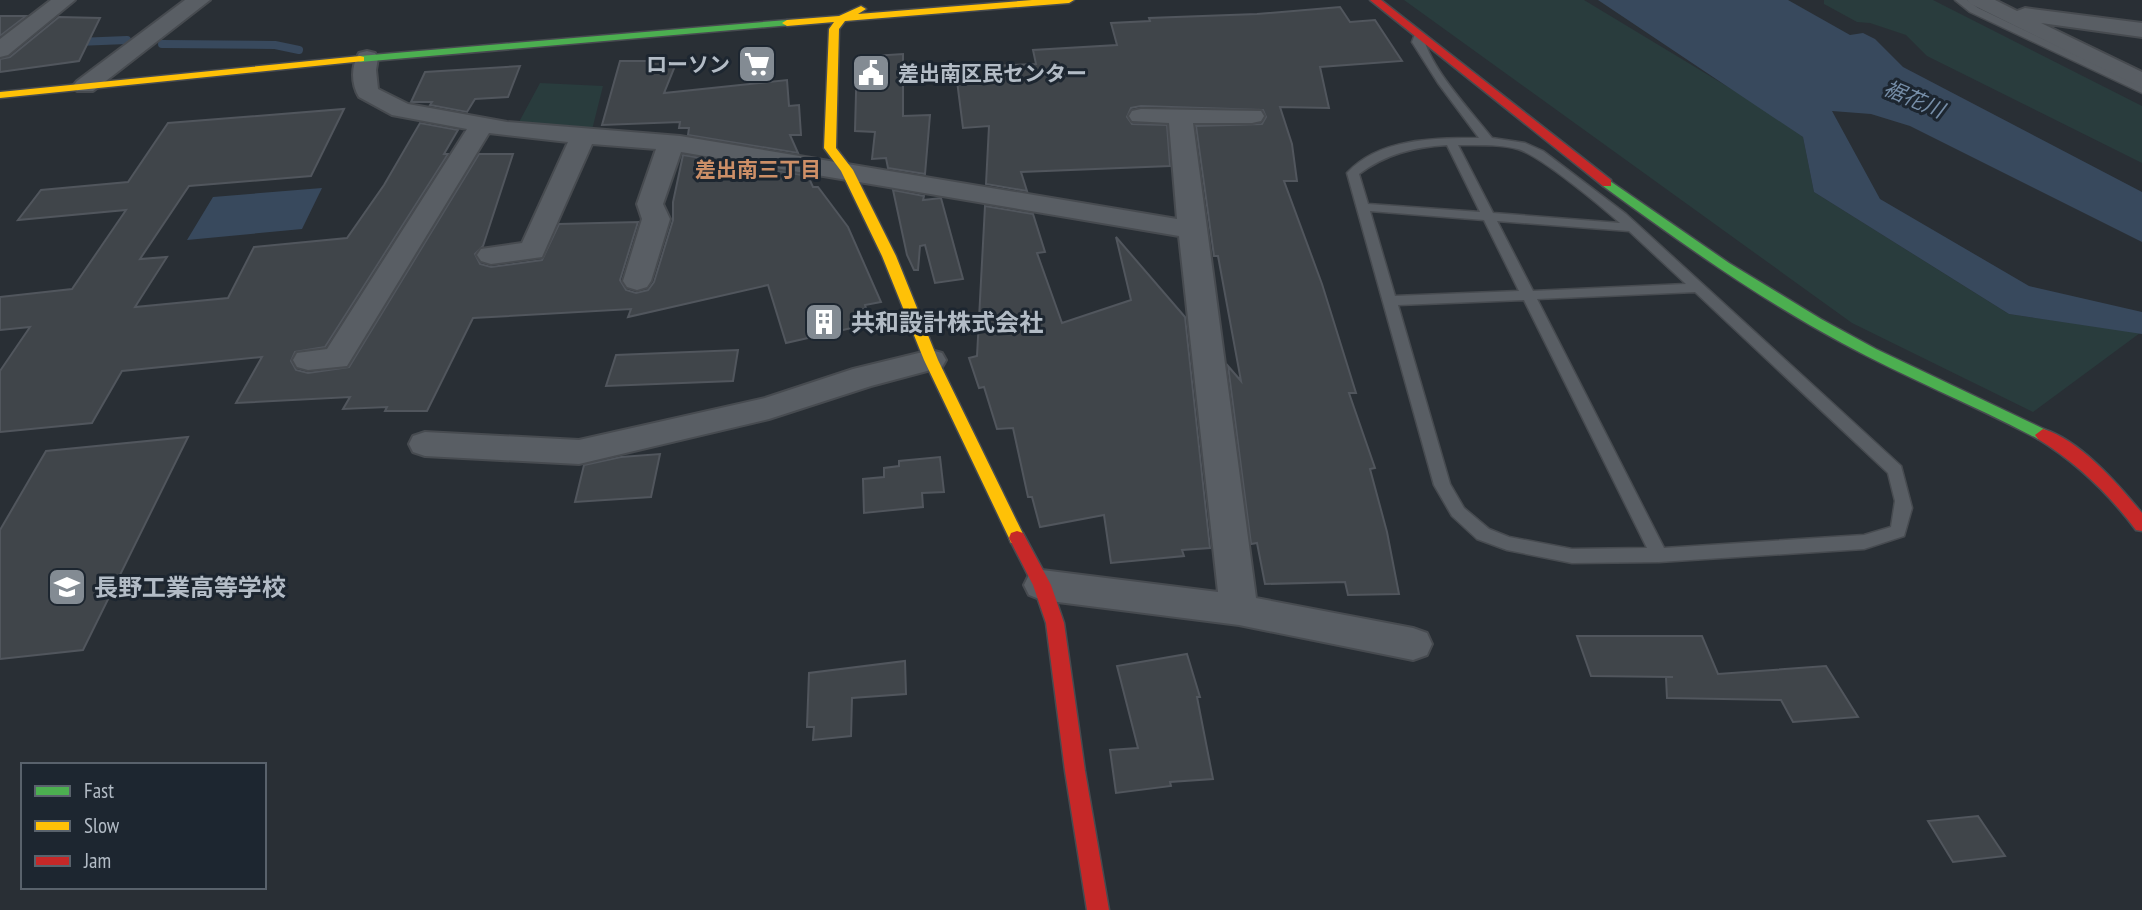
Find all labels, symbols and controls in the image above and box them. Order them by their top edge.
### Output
supermarket icon: ローソン [736,43,778,85]
place label: ローソン [646,51,730,78]
public building icon: 差出南区民センター [850,52,892,94]
place label: 差出南区民センター [898,60,1087,87]
water label: 裾花川 [1880,74,1950,125]
district label: 差出南三丁目 [695,156,821,183]
building icon: 共和設計株式会社 [803,301,845,343]
place label: 共和設計株式会社 [851,307,1043,338]
school or university icon: 長野工業高等学校 [46,566,88,608]
place label: 長野工業高等学校 [94,572,286,603]
legend [21,763,266,889]
text: Fast [84,777,114,804]
text: Slow [84,812,120,839]
text: Jam [83,847,111,874]

